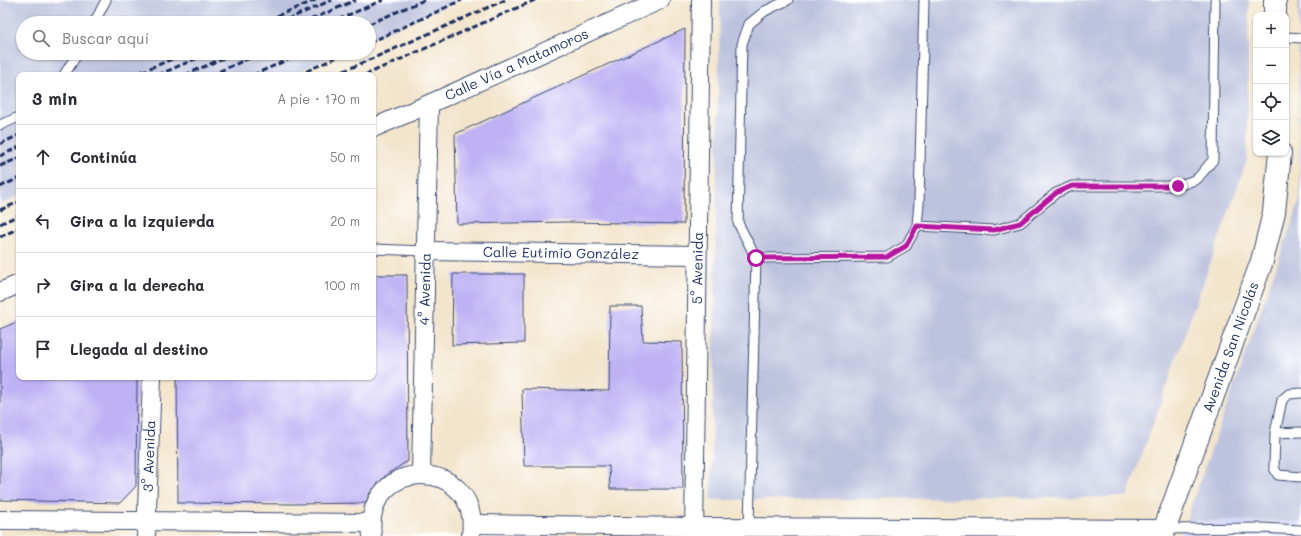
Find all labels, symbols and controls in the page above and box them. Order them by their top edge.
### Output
map controls [1253,12,1289,156]
button: + [1253,12,1289,48]
search box [16,16,376,60]
street label: Calle Vía a Matamoros [442,24,591,105]
icon: search [30,27,52,49]
text: Buscar aquí [62,28,149,48]
button: − [1253,48,1289,84]
button: locate [1253,84,1289,120]
text: 3 min [32,87,77,109]
text: A pie · 170 m [277,90,360,107]
button: layers [1253,120,1289,156]
icon: ahead [32,146,54,168]
text: Continúa [70,147,137,167]
text: 50 m [330,148,360,165]
route end [1169,177,1187,195]
icon: left [32,210,54,232]
text: Gira a la izquierda [70,211,215,231]
text: 20 m [330,212,360,229]
street label: 5° Avenida [687,232,707,304]
street label: Calle Eutimio González [483,242,639,263]
route start [747,249,765,267]
street label: 4° Avenida [414,253,435,325]
icon: right [32,274,54,296]
text: Gira a la derecha [70,275,204,295]
text: 100 m [324,276,360,293]
street label: Avenida San Nicolás [1198,279,1263,415]
icon: arrive [32,338,54,360]
text: Llegada al destino [70,339,208,359]
street label: 3° Avenida [138,420,159,492]

